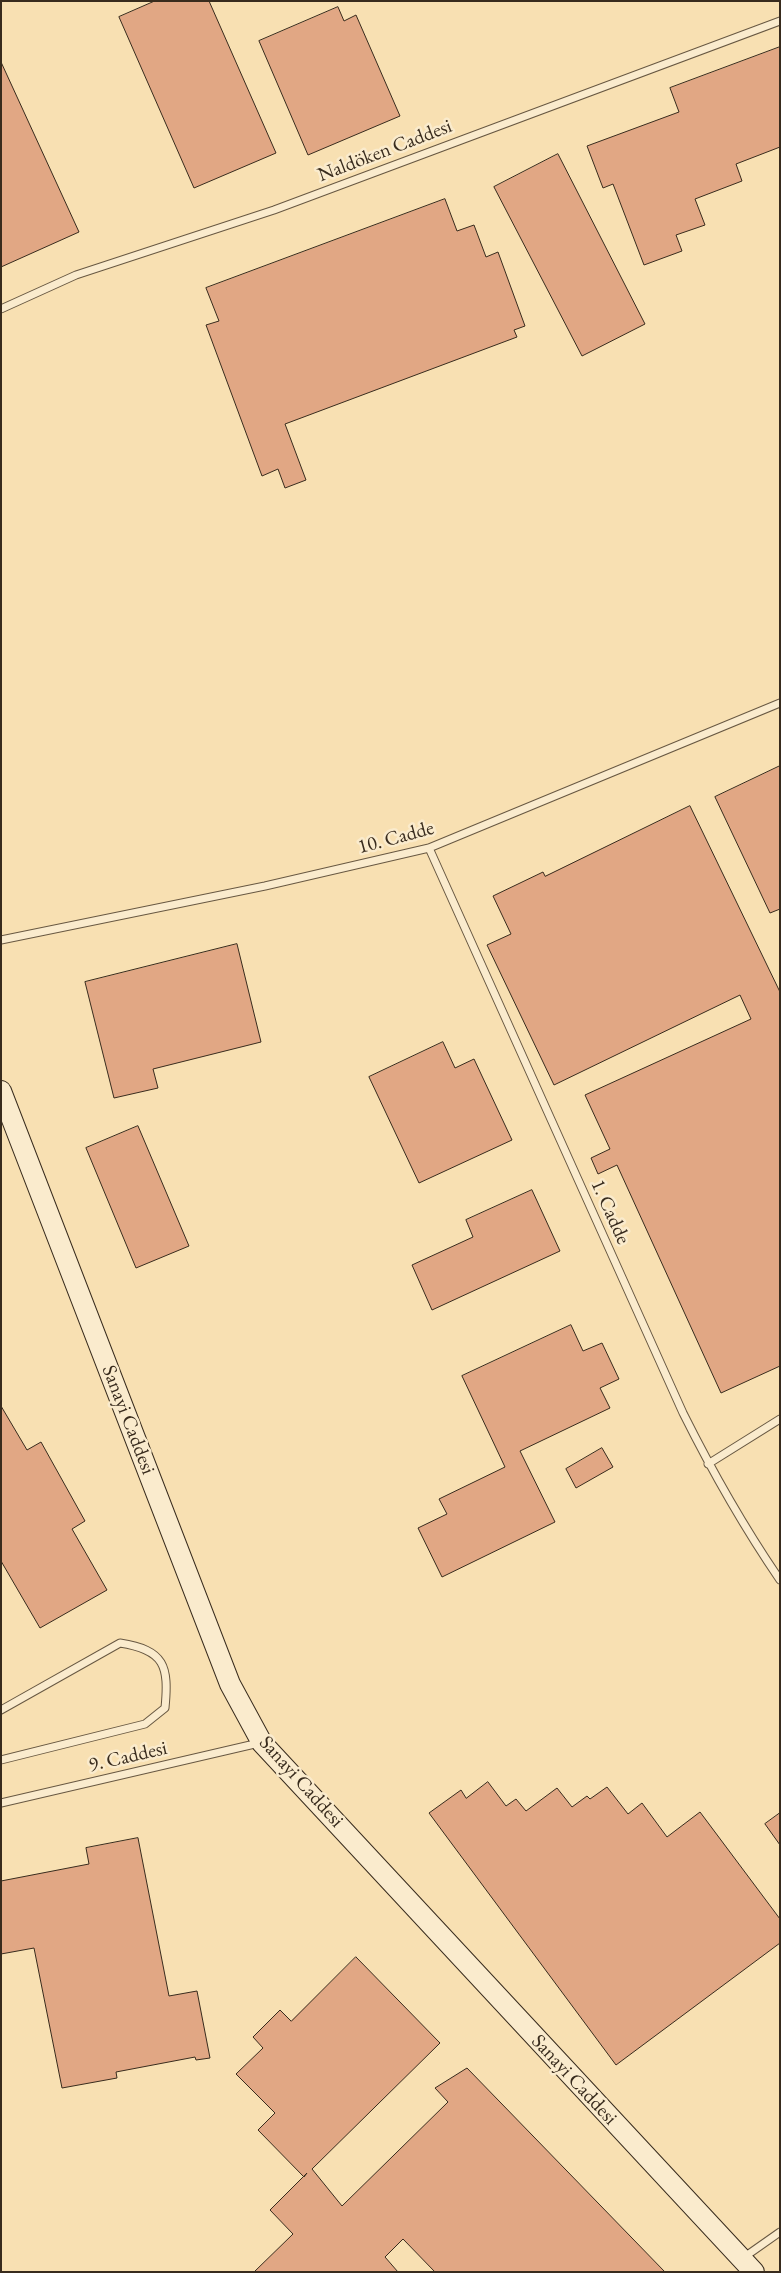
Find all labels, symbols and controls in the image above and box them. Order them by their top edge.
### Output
street label: Naldöken Caddesi [315,114,455,188]
street label: 10. Cadde [355,816,437,860]
street label: 1. Cadde [585,1176,635,1248]
street label: Sanayi Caddesi [96,1362,160,1478]
street label: Sanayi Caddesi [254,1731,348,1833]
street label: 9. Caddesi [86,1736,170,1778]
street label: Sanayi Caddesi [526,2030,622,2130]

